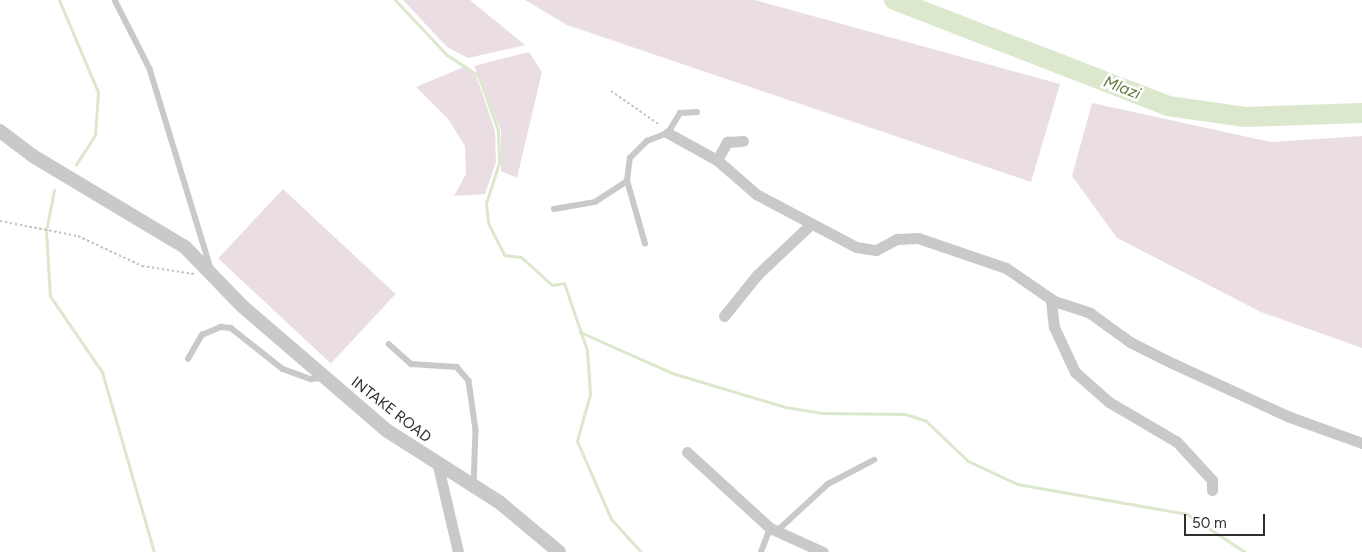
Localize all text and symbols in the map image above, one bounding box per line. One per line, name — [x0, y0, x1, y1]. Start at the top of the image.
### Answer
water label: Mlazi — [1101, 72, 1143, 104]
street label: INTAKE ROAD — [348, 373, 434, 447]
scale bar — [1187, 504, 1268, 536]
text: 50 m — [1192, 514, 1227, 532]

